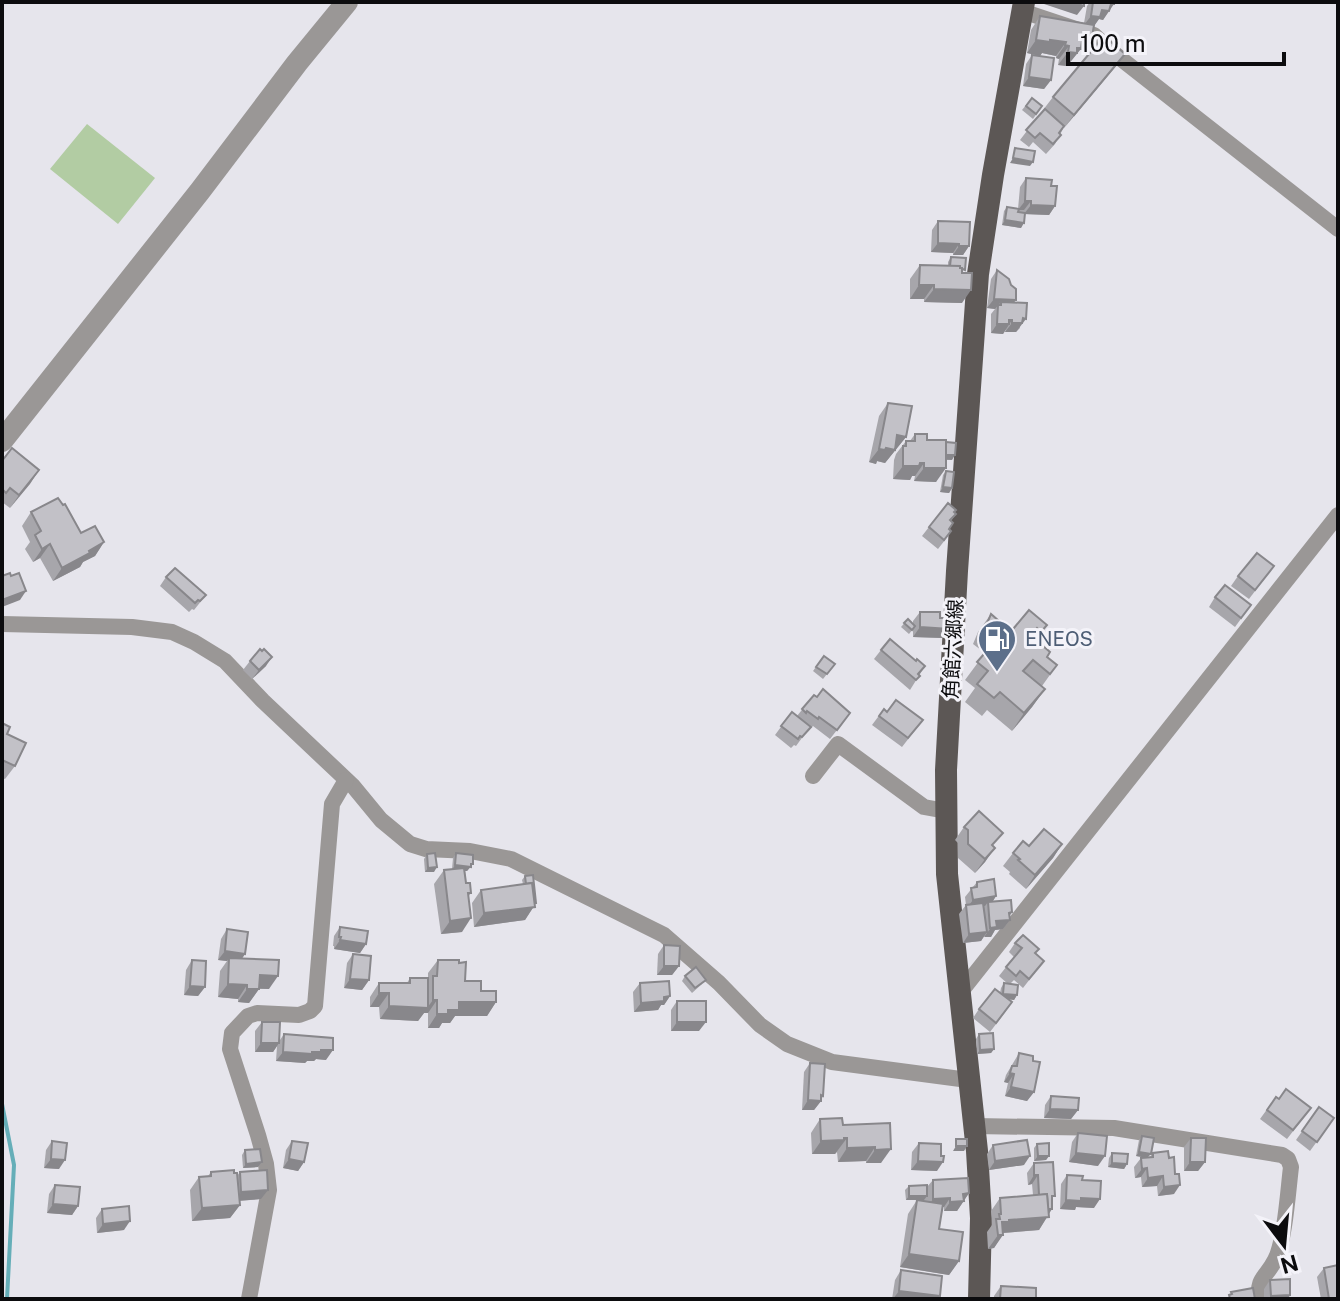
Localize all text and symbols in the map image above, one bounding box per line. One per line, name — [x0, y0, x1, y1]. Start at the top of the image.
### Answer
scale bar — [1068, 16, 1284, 66]
text: 100 m — [1080, 29, 1146, 57]
street label: 角館六郷線 — [938, 598, 968, 700]
fuel station icon: ENEOS — [976, 618, 1018, 673]
place label: ENEOS — [1025, 627, 1093, 651]
north arrow — [1244, 1205, 1324, 1285]
text: N — [1278, 1249, 1301, 1279]

